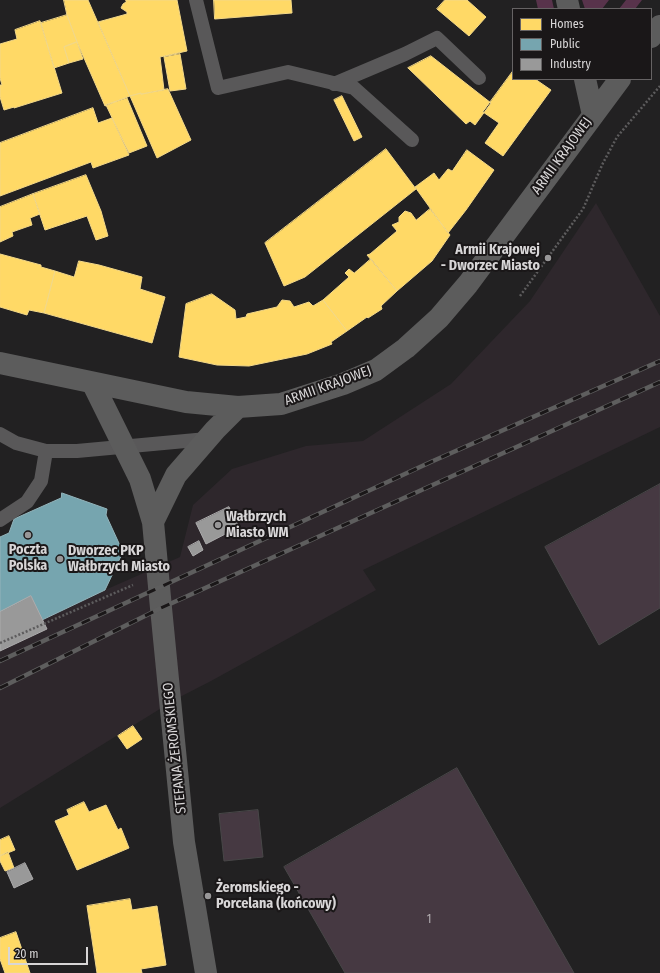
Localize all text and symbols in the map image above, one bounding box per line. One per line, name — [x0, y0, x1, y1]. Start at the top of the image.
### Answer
legend — [512, 8, 652, 80]
text: Homes — [550, 17, 584, 31]
text: Public — [550, 37, 580, 51]
text: Industry — [550, 57, 591, 71]
street label: ARMII KRAJOWEJ — [528, 114, 596, 198]
place label: Armii Krajowej - Dworzec Miasto — [441, 242, 540, 274]
marker: Armii Krajowej - Dworzec Miasto — [543, 253, 553, 263]
street label: ARMII KRAJOWEJ — [282, 362, 374, 410]
place label: Wałbrzych Miasto WM — [226, 509, 289, 542]
marker: Wałbrzych Miasto WM — [213, 520, 223, 530]
marker: Poczta Polska — [23, 530, 33, 540]
place label: Poczta Polska — [9, 542, 47, 574]
place label: Dworzec PKP Wałbrzych Miasto — [68, 543, 170, 576]
marker: Dworzec PKP Wałbrzych Miasto — [55, 554, 65, 564]
street label: STEFANA ŻEROMSKIEGO — [160, 681, 190, 815]
place label: Żeromskiego - Porcelana (końcowy) — [216, 880, 336, 912]
marker: Żeromskiego - Porcelana (końcowy) — [203, 891, 213, 901]
house number: 1 — [427, 913, 431, 927]
scale bar — [10, 939, 90, 965]
text: 20 m — [15, 947, 39, 961]

